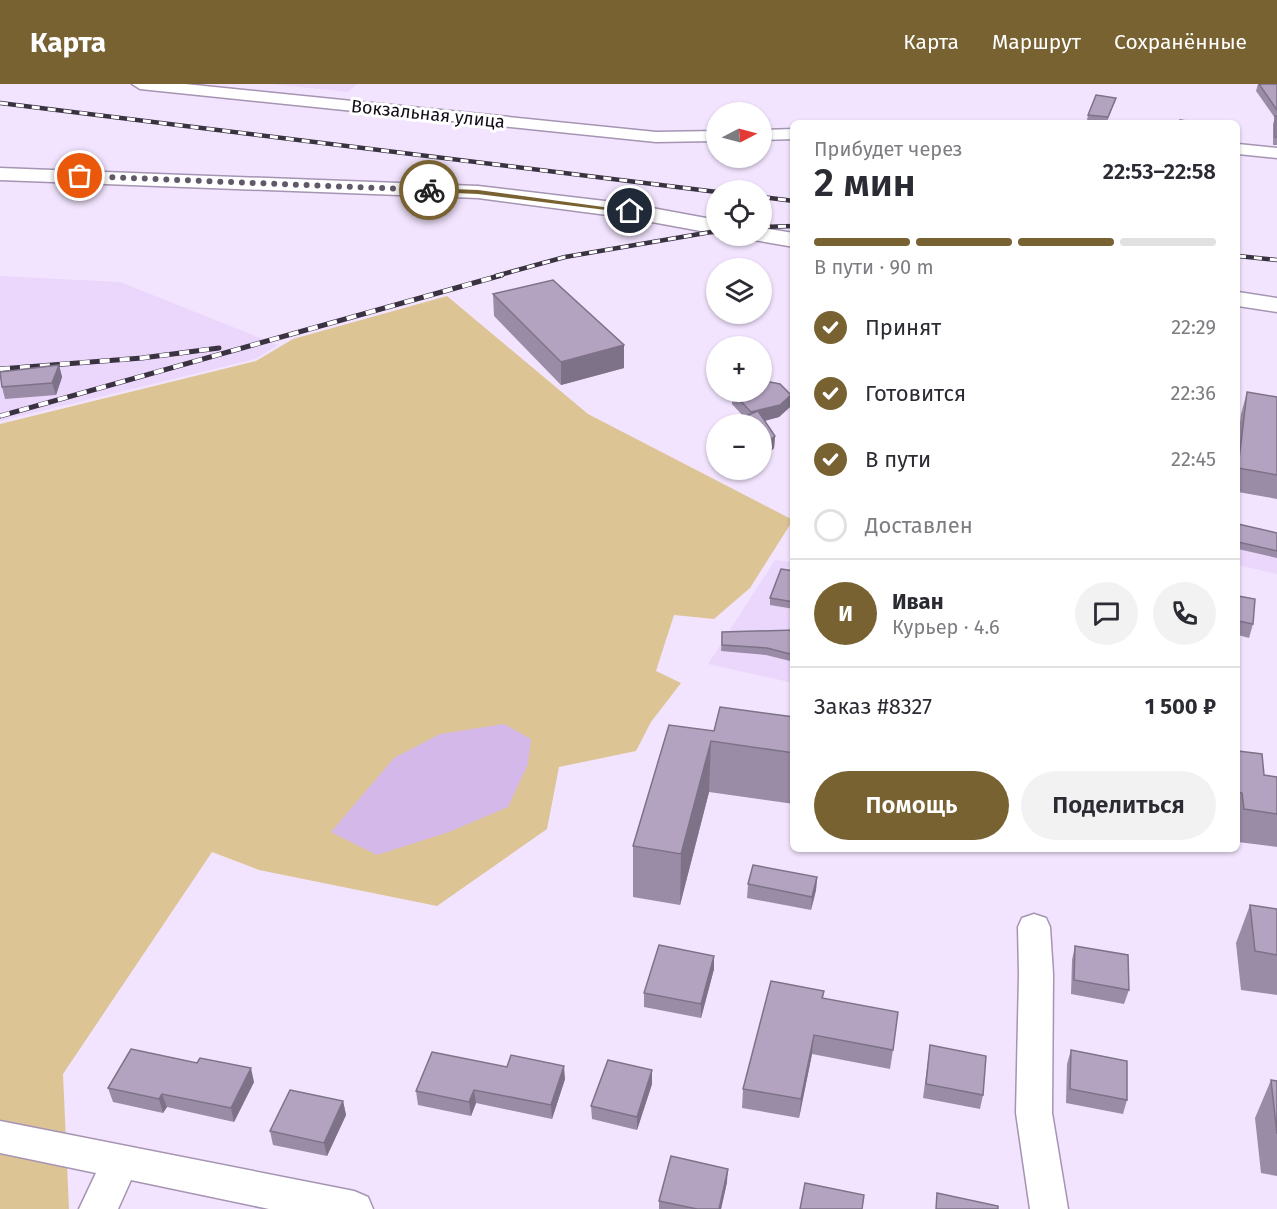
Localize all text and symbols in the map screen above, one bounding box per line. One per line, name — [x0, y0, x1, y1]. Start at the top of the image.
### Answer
text: Карта — [30, 26, 106, 59]
text: Карта — [903, 29, 959, 55]
text: Маршрут — [992, 29, 1081, 55]
text: Сохранённые — [1114, 29, 1247, 55]
street label: Вокзальная улица — [350, 95, 506, 133]
north arrow — [706, 102, 772, 168]
map controls — [706, 102, 772, 480]
text: Прибудет через — [814, 137, 963, 161]
pin — [54, 150, 105, 201]
text: 22:53–22:58 — [1103, 158, 1216, 185]
icon: bag — [63, 159, 96, 192]
courier — [399, 160, 459, 220]
text: 2 мин — [814, 160, 916, 206]
icon: bike — [413, 174, 446, 207]
button: locate — [706, 180, 772, 246]
pin — [604, 185, 655, 236]
icon: home — [613, 194, 646, 227]
text: В пути · 90 m — [814, 255, 934, 279]
button: layers — [706, 258, 772, 324]
icon: check — [814, 311, 847, 344]
text: Принят — [865, 314, 941, 341]
text: 22:29 — [1171, 315, 1216, 339]
button: + — [706, 336, 772, 402]
icon: check — [814, 377, 847, 410]
text: Готовится — [865, 380, 966, 407]
text: 22:36 — [1171, 381, 1216, 405]
button: − — [706, 414, 772, 480]
icon: check — [814, 443, 847, 476]
text: В пути — [865, 446, 931, 473]
text: 22:45 — [1171, 447, 1216, 471]
text: Доставлен — [865, 512, 973, 539]
button: chat — [1075, 582, 1138, 645]
button: phone — [1153, 582, 1216, 645]
text: Иван — [892, 588, 944, 615]
text: И — [838, 600, 853, 627]
text: Курьер · 4.6 — [892, 615, 1000, 639]
text: Заказ #8327 — [814, 693, 932, 720]
text: 1 500 ₽ — [1145, 693, 1216, 720]
button: Помощь — [814, 771, 1009, 840]
button: Поделиться — [1021, 771, 1216, 840]

